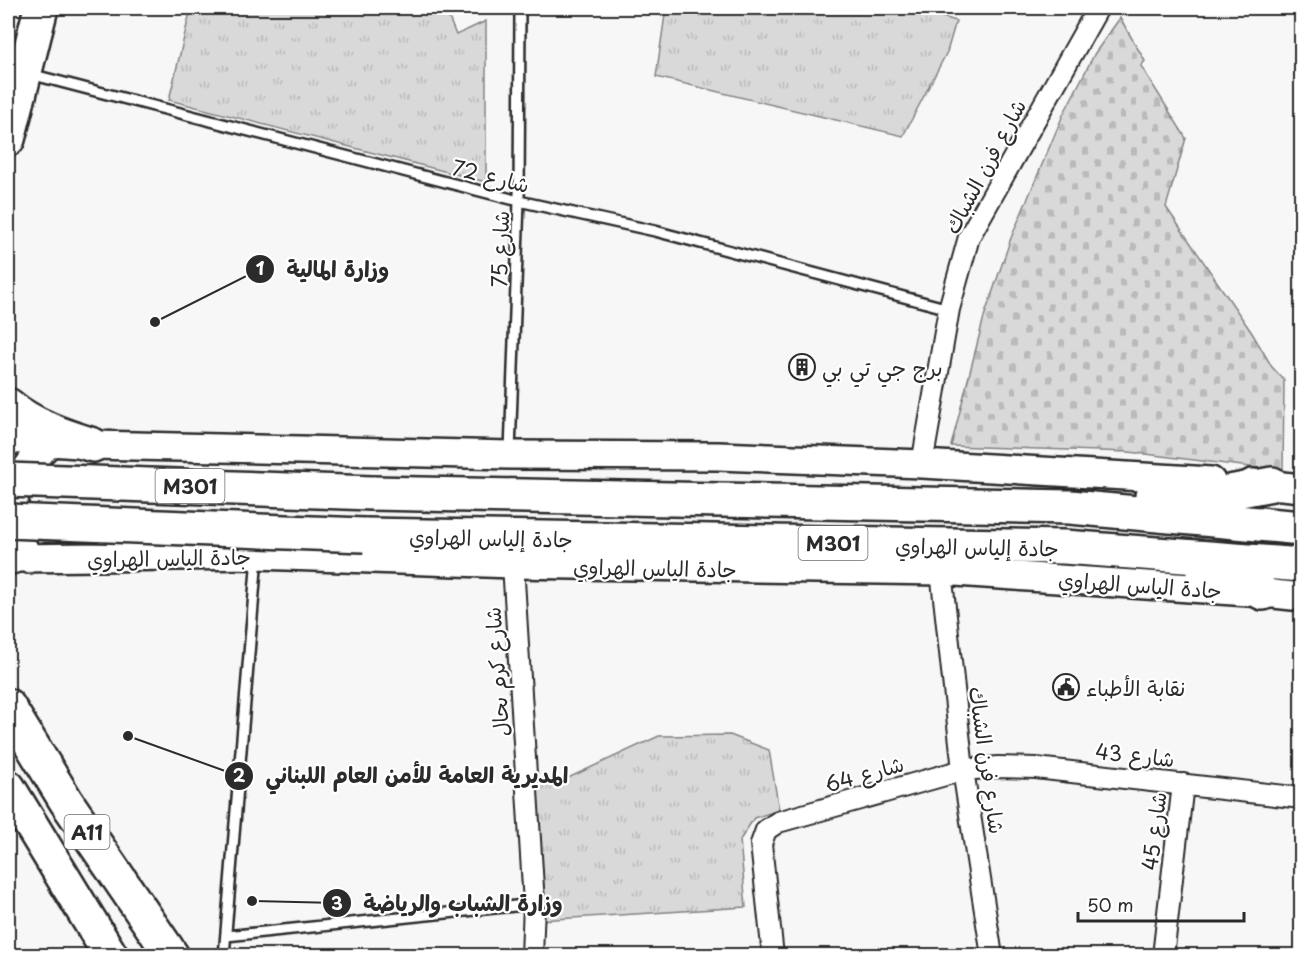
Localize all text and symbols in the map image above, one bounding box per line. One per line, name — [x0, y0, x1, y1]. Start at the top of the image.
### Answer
street label: شارع فرن الشباك — [935, 93, 1034, 240]
street label: شارع 72 — [449, 150, 533, 201]
street label: شارع 75 — [482, 210, 517, 288]
callout: وزارة المالية — [245, 249, 402, 289]
text: وزارة المالية — [287, 251, 389, 284]
text: 1 — [256, 254, 265, 281]
place label: برج جي تي بي — [822, 351, 943, 388]
building icon: برج جي تي بي — [787, 352, 817, 382]
road number: M301 — [156, 469, 225, 503]
street label: جادة إلياس الهراوي — [409, 520, 573, 555]
road number: M301 — [798, 526, 868, 560]
street label: جادة إلياس الهراوي — [895, 529, 1059, 564]
street label: جادة الياس الهراوي — [87, 540, 251, 575]
street label: جادة الياس الهراوي — [573, 550, 737, 585]
street label: جادة الياس الهراوي — [1057, 562, 1223, 607]
street label: شارع كرم ىحال — [476, 606, 518, 738]
place label: نقابة الأطباء — [1086, 671, 1185, 703]
public building icon: نقابة الأطباء — [1051, 672, 1081, 702]
street label: شارع فرن الشباك — [961, 684, 1014, 836]
street label: شارع 43 — [1094, 734, 1176, 775]
street label: شارع 64 — [821, 746, 908, 800]
callout: المديرية العامة للأمن العام اللبناني — [224, 756, 581, 796]
text: المديرية العامة للأمن العام اللبناني — [266, 757, 568, 795]
text: 2 — [233, 761, 246, 788]
street label: شارع 45 — [1132, 790, 1175, 872]
road number: A11 — [64, 815, 110, 849]
callout: وزارة الشباب والرياضة — [322, 883, 575, 923]
text: وزارة الشباب والرياضة — [363, 885, 563, 918]
scale bar — [1078, 885, 1244, 923]
text: 3 — [331, 889, 343, 916]
text: 50 m — [1087, 891, 1134, 918]

